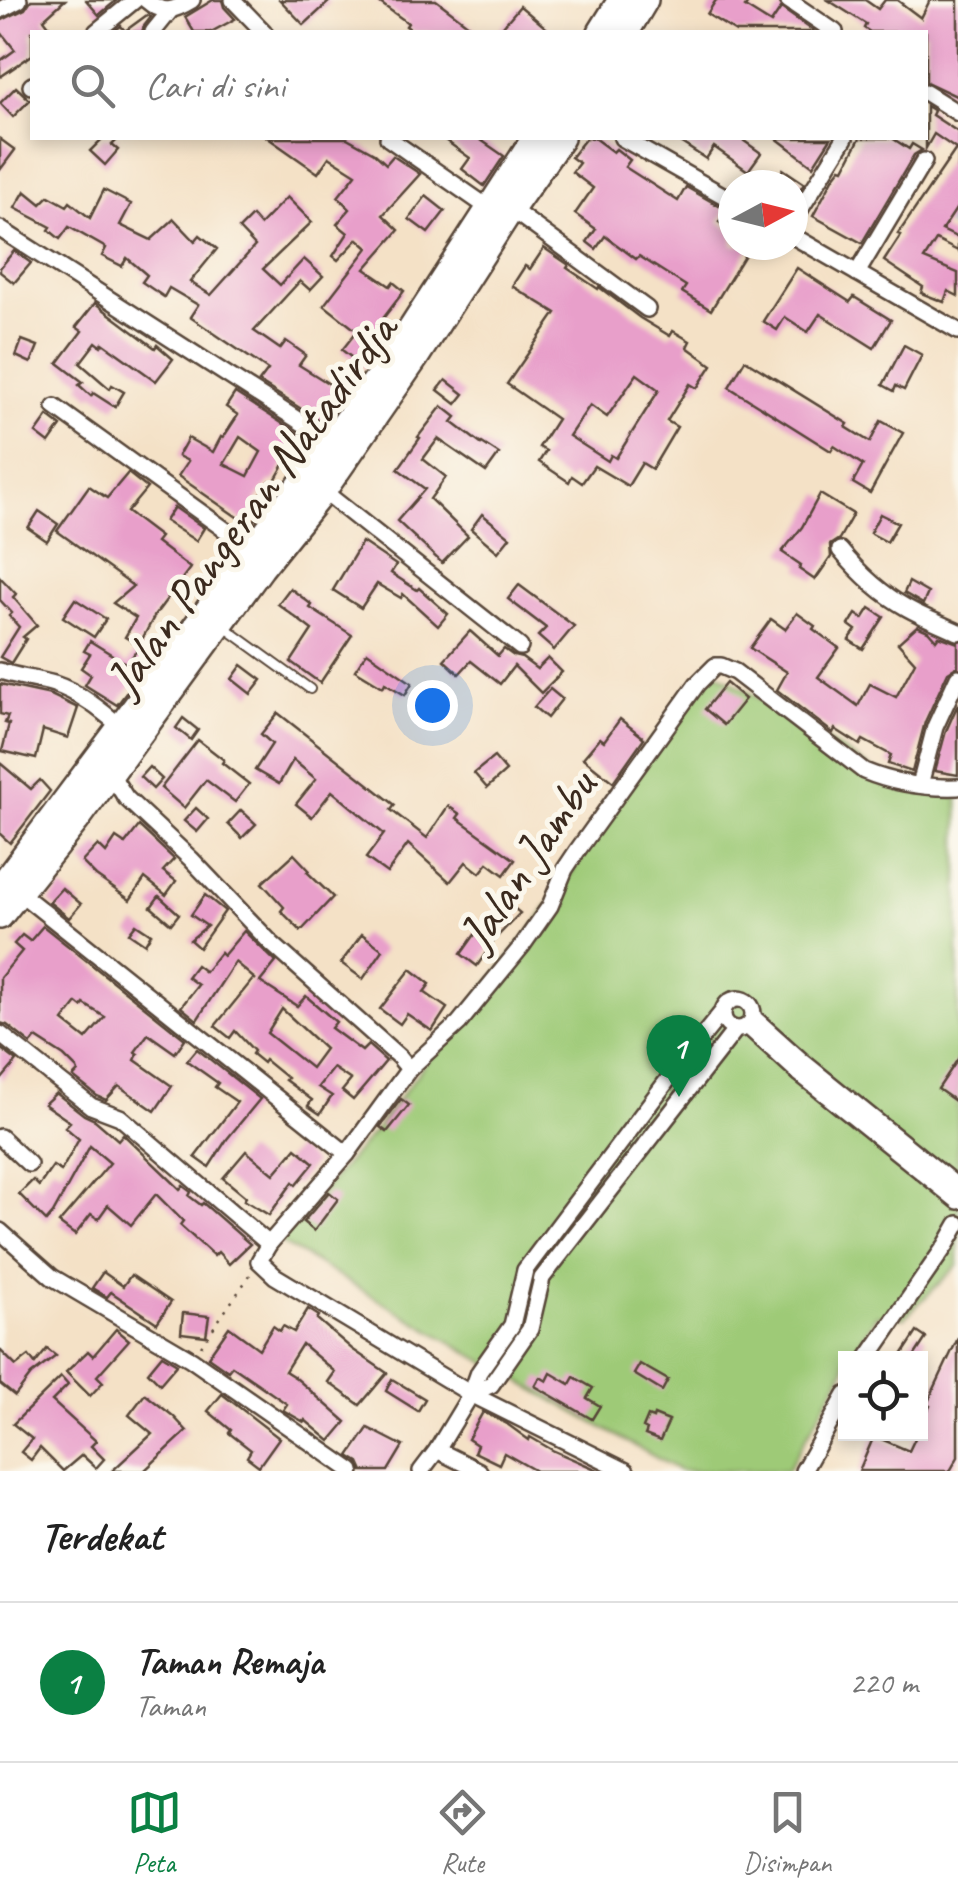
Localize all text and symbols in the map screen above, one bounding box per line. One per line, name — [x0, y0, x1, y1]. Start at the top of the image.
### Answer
search box — [30, 30, 928, 140]
icon: search — [65, 58, 120, 113]
text: Cari di sini — [145, 62, 285, 109]
north arrow — [718, 170, 808, 260]
street label: Jalan Pangeran Natadirdja — [90, 298, 413, 710]
your location — [407, 680, 458, 731]
street label: Jalan Jambu — [443, 756, 611, 964]
pin: 1 — [646, 1014, 712, 1097]
map controls — [838, 1351, 928, 1441]
button: locate — [838, 1351, 928, 1441]
text: Terdekat — [40, 1510, 163, 1563]
text: Taman Remaja — [135, 1638, 324, 1685]
text: 1 — [65, 1662, 80, 1703]
text: 220 m — [849, 1662, 918, 1703]
text: Taman — [135, 1685, 206, 1726]
tab: Peta — [127, 1785, 182, 1880]
tab: Rute — [435, 1785, 490, 1880]
tab: Disimpan — [743, 1785, 831, 1880]

